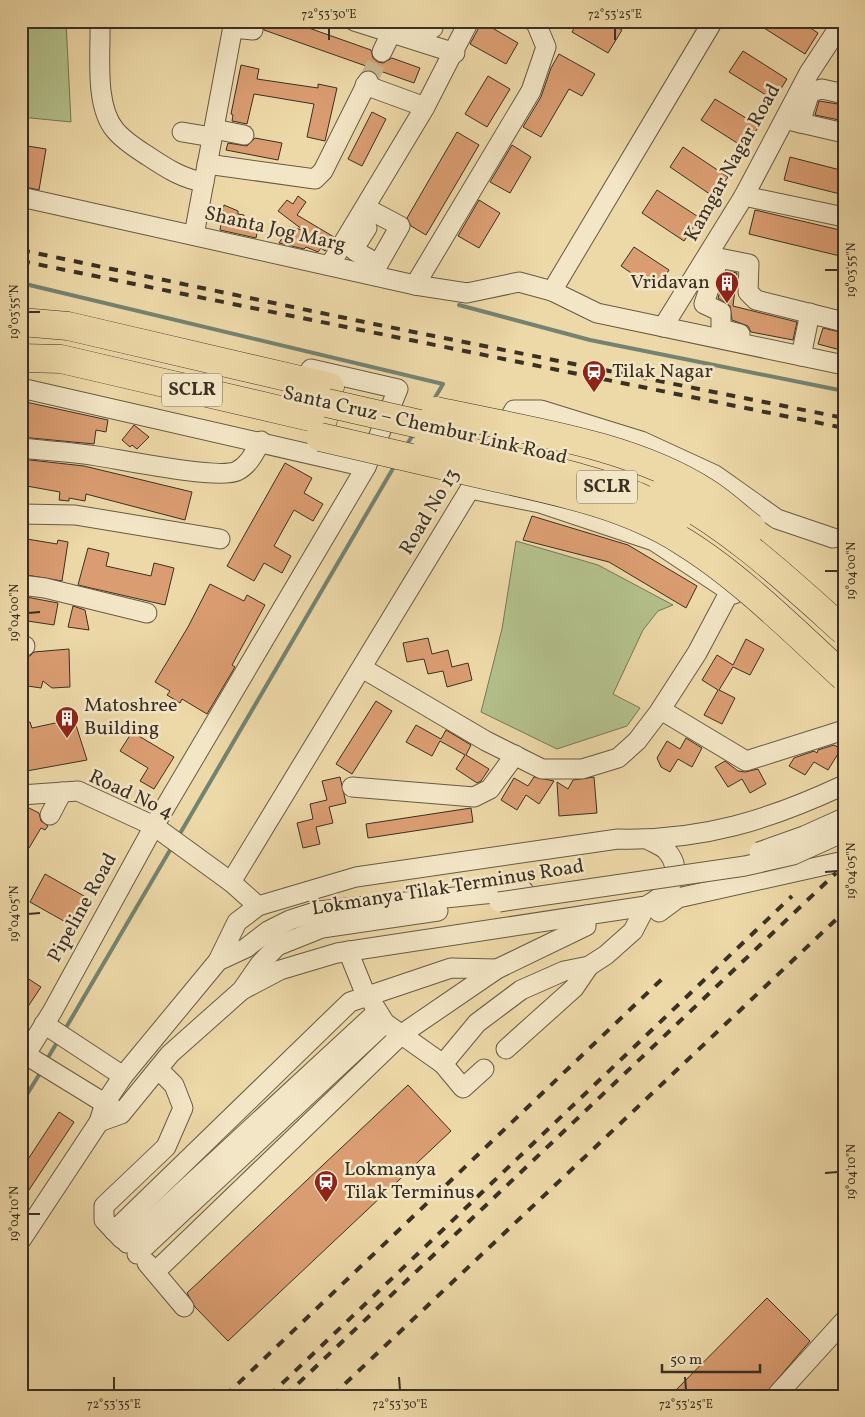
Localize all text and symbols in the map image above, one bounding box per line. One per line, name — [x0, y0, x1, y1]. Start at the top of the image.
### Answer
text: 72°53'30"E — [302, 7, 356, 23]
text: 72°53'25"E — [588, 7, 642, 23]
street label: Kamgar Nagar Road — [678, 79, 788, 247]
street label: Shanta Jog Marg — [201, 200, 349, 260]
text: 19°03'55"N — [844, 242, 860, 297]
place label: Vridavan — [630, 269, 710, 297]
building icon: Vridavan — [714, 270, 740, 304]
text: 19°03'55"N — [7, 284, 23, 339]
place label: Tilak Nagar — [612, 358, 713, 386]
station icon: Tilak Nagar — [581, 359, 607, 393]
road number: SCLR — [162, 374, 222, 406]
street label: Santa Cruz – Chembur Link Road — [280, 380, 570, 472]
street label: Road No 13 — [393, 463, 467, 561]
road number: SCLR — [577, 471, 637, 504]
text: 19°04'00"N — [844, 542, 860, 600]
text: 19°04'00"N — [7, 584, 23, 642]
place label: Matoshree Building — [84, 692, 178, 743]
building icon: Matoshree Building — [54, 705, 80, 739]
street label: Road No 4 — [84, 763, 178, 827]
text: 19°04'05"N — [844, 843, 860, 899]
street label: Pipeline Road — [41, 848, 125, 968]
street label: Lokmanya Tilak Terminus Road — [310, 853, 586, 923]
text: 19°04'05"N — [7, 886, 23, 942]
text: 19°04'10"N — [844, 1144, 860, 1200]
place label: Lokmanya Tilak Terminus — [344, 1156, 475, 1207]
station icon: Lokmanya Tilak Terminus — [313, 1169, 339, 1203]
text: 19°04'10"N — [7, 1186, 23, 1242]
scale bar — [662, 1342, 760, 1374]
text: 50 m — [670, 1350, 702, 1371]
text: 72°53'35"E — [87, 1397, 141, 1413]
text: 72°53'30"E — [373, 1397, 427, 1413]
text: 72°53'25"E — [659, 1397, 713, 1413]

